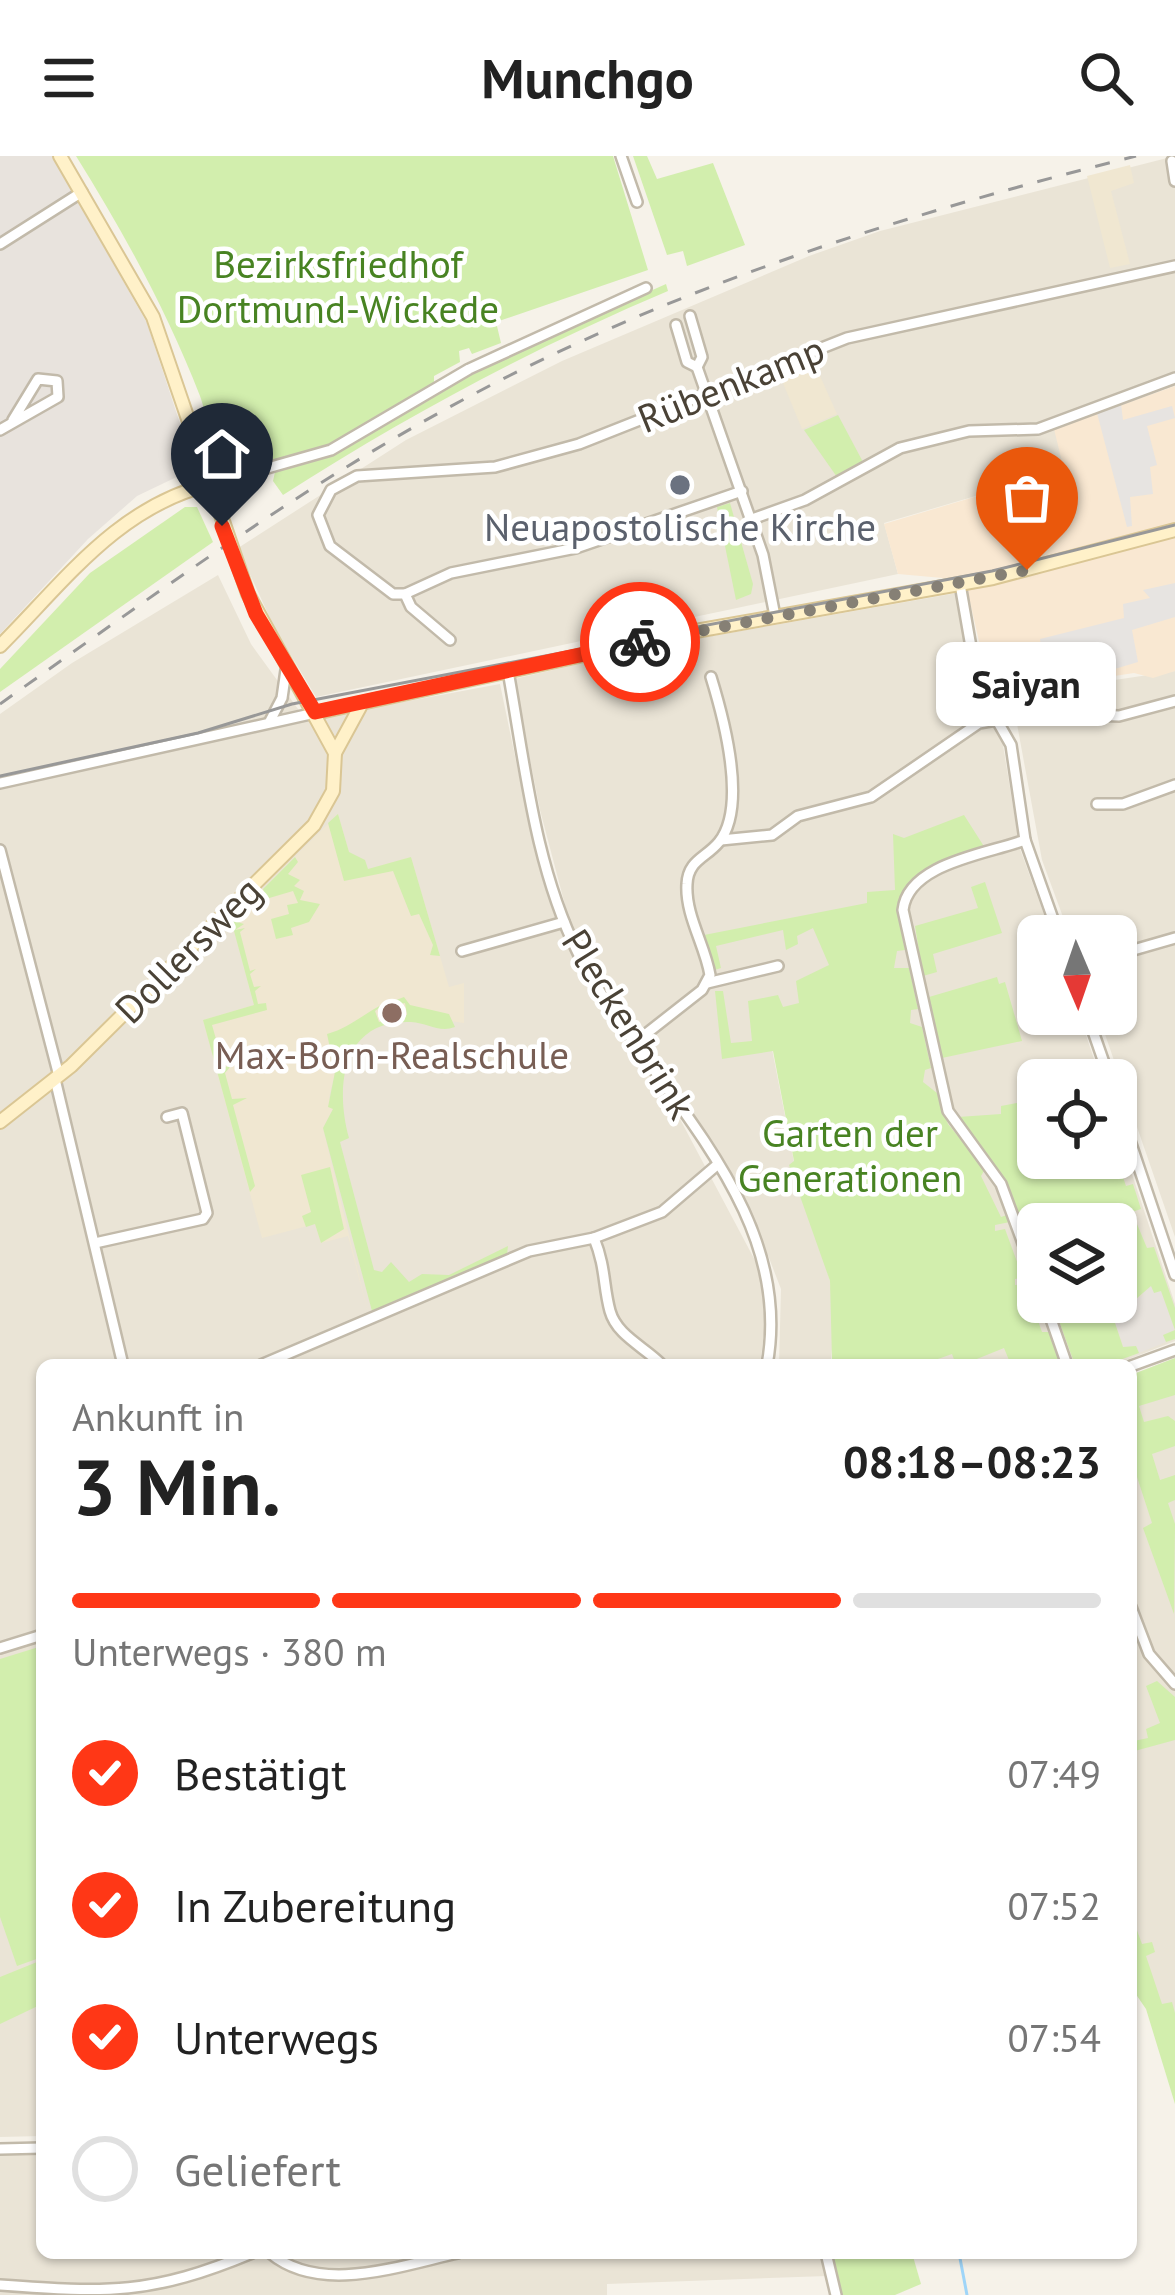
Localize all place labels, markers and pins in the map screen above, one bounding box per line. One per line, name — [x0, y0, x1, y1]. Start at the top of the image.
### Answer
pin — [171, 403, 273, 526]
pin — [976, 447, 1078, 570]
marker: Neuapostolische Kirche — [667, 472, 693, 498]
place label: Neuapostolische Kirche — [484, 501, 876, 552]
callout: Saiyan — [937, 642, 1117, 726]
marker: Max-Born-Realschule — [379, 1000, 405, 1026]
place label: Max-Born-Realschule — [215, 1029, 569, 1080]

